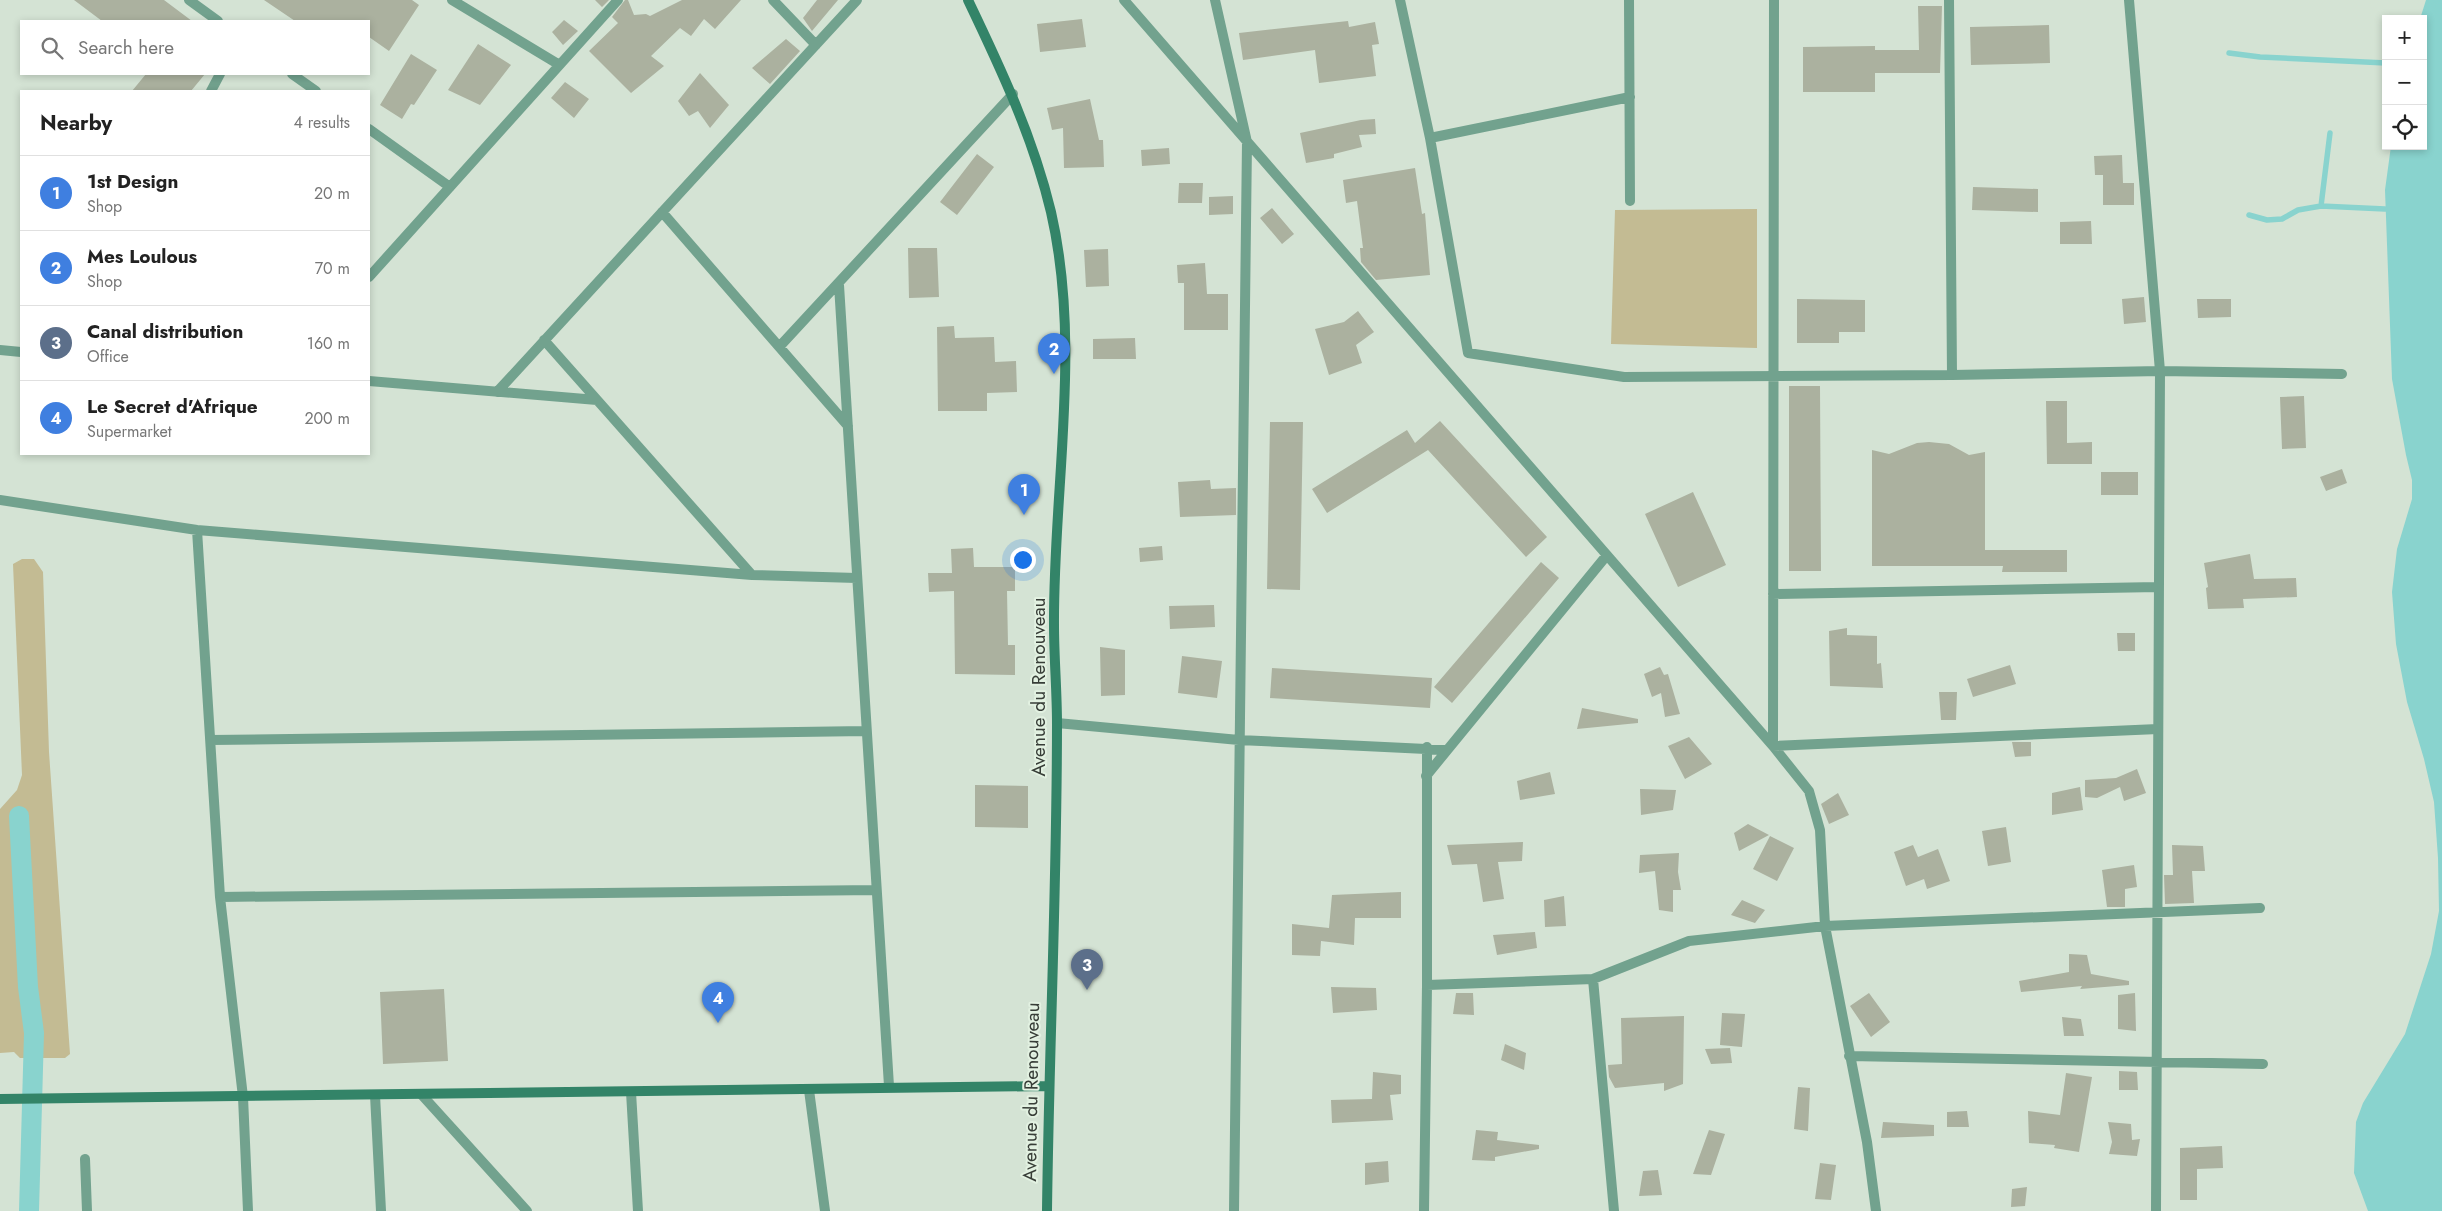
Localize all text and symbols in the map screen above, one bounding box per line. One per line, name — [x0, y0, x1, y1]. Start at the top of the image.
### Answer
map controls — [2382, 15, 2427, 150]
button: + — [2382, 15, 2427, 60]
search box — [20, 20, 370, 75]
icon: search — [38, 34, 66, 62]
text: Search here — [78, 34, 174, 61]
button: − — [2382, 60, 2427, 105]
button: locate — [2382, 105, 2427, 150]
text: Nearby — [40, 108, 112, 138]
text: 4 results — [294, 111, 350, 134]
text: 1st Design — [87, 168, 178, 195]
text: 1 — [52, 182, 60, 205]
text: 20 m — [314, 182, 350, 205]
text: Shop — [87, 195, 122, 218]
text: Mes Loulous — [87, 243, 197, 270]
text: 2 — [51, 257, 61, 280]
text: 70 m — [315, 257, 350, 280]
text: Shop — [87, 270, 122, 293]
text: Canal distribution — [87, 318, 243, 345]
text: 3 — [51, 332, 61, 355]
text: 160 m — [307, 332, 350, 355]
pin: 2 — [1038, 333, 1070, 374]
text: Office — [87, 345, 129, 368]
text: Le Secret d'Afrique — [87, 393, 258, 420]
text: 4 — [50, 407, 62, 430]
text: 200 m — [304, 407, 350, 430]
text: Supermarket — [87, 420, 172, 443]
pin: 1 — [1008, 474, 1040, 515]
your location — [1010, 547, 1036, 573]
street label: Avenue du Renouveau — [1025, 597, 1052, 777]
pin: 3 — [1071, 949, 1103, 990]
pin: 4 — [702, 982, 734, 1023]
street label: Avenue du Renouveau — [1016, 1002, 1046, 1182]

